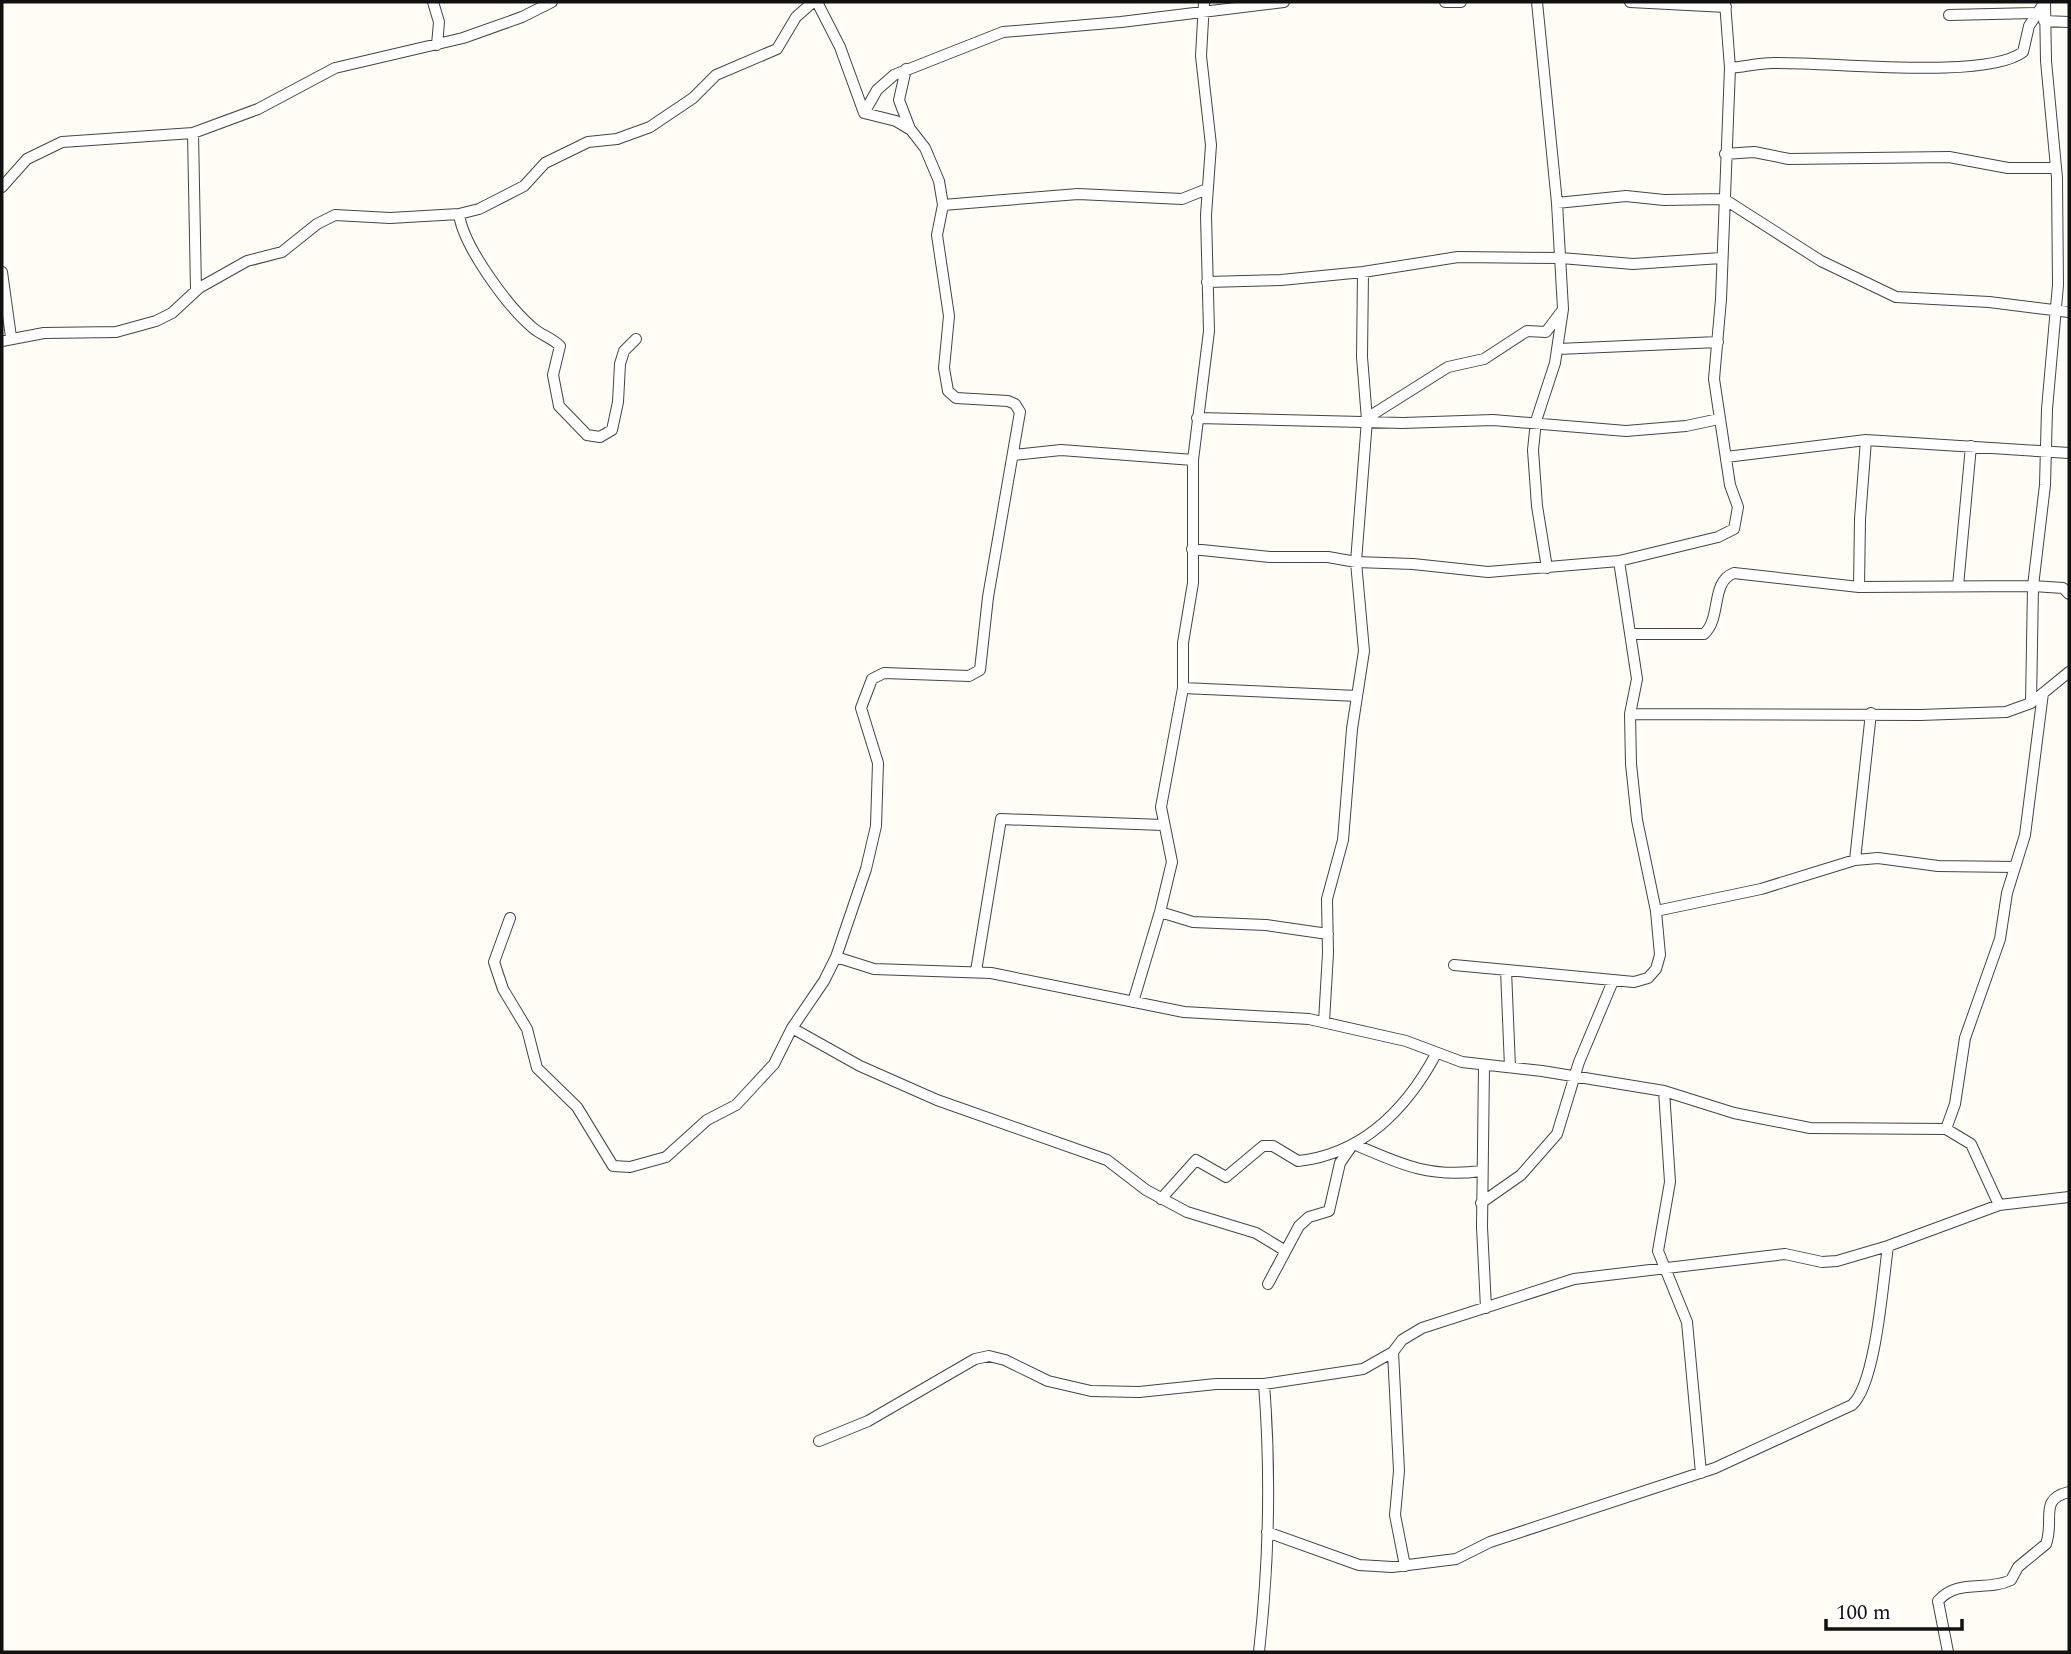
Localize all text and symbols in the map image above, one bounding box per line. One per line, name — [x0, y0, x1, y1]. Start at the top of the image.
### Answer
scale bar — [1826, 1588, 1962, 1632]
text: 100 m — [1836, 1597, 1891, 1629]

